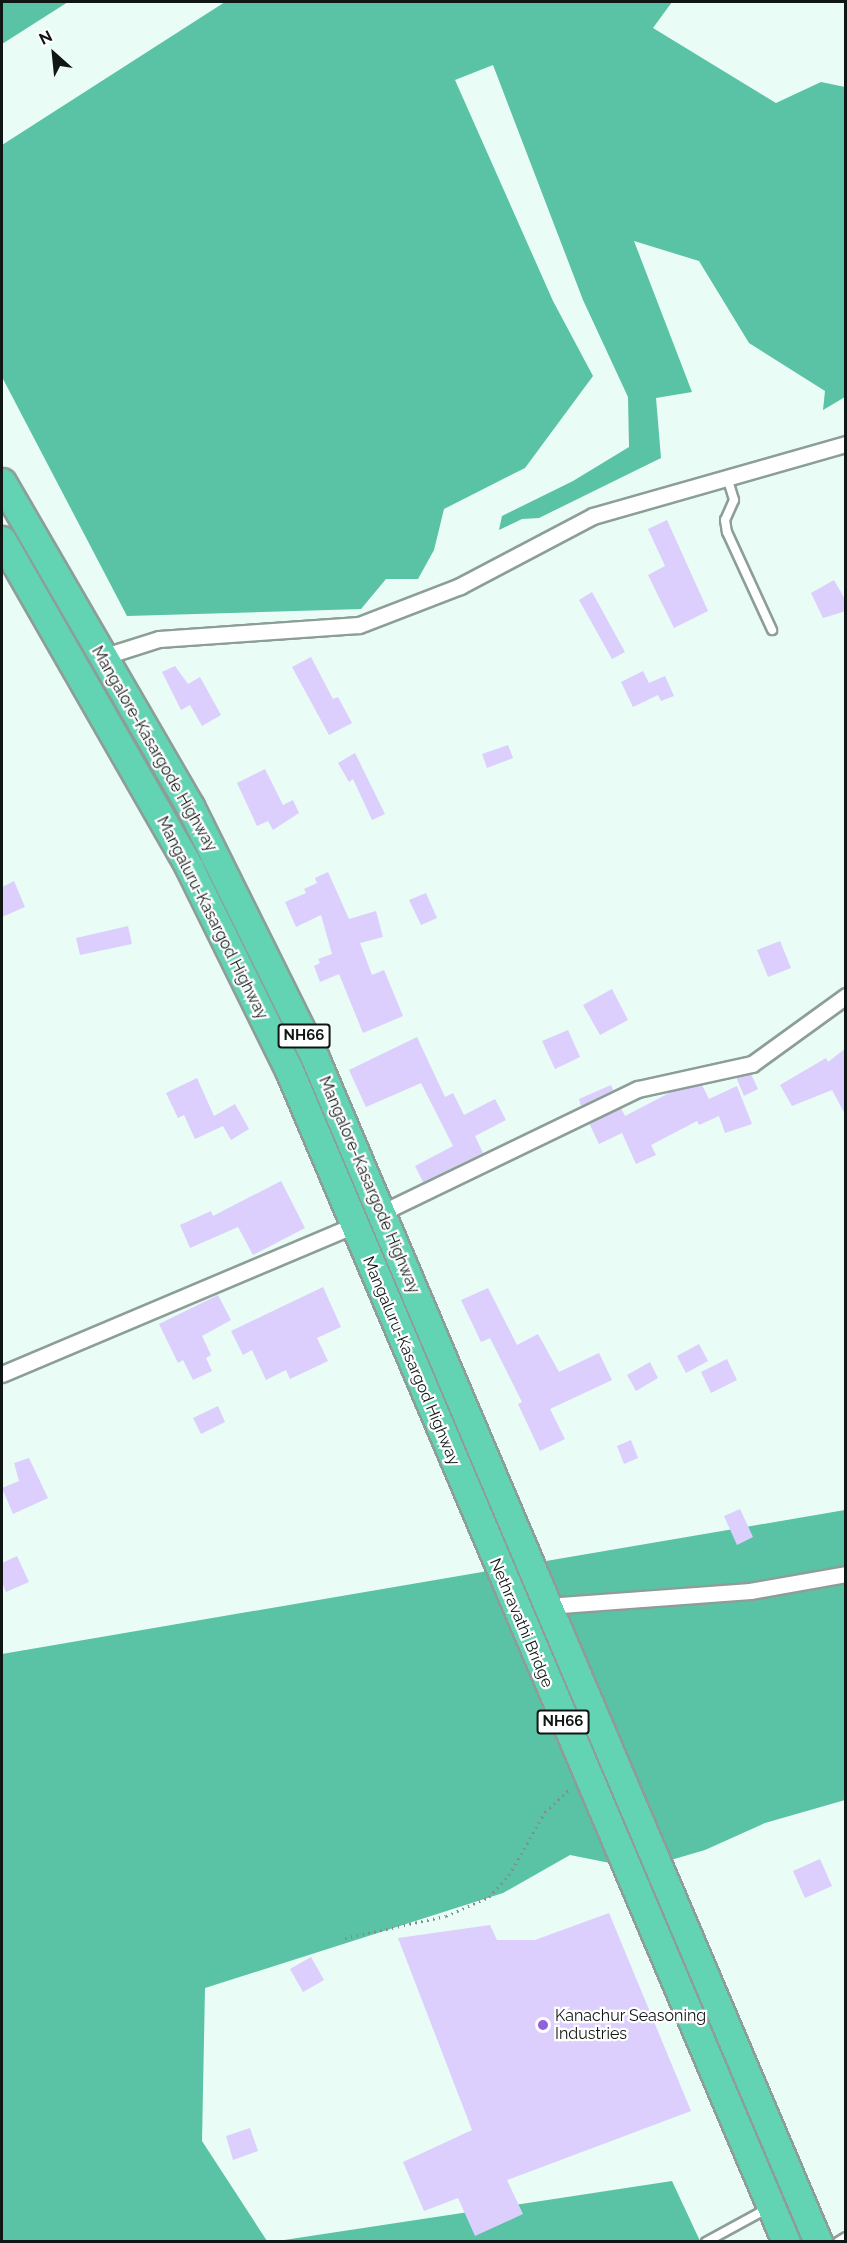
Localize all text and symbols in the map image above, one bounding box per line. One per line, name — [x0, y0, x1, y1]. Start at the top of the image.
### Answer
north arrow — [24, 24, 84, 84]
text: N — [36, 26, 55, 49]
street label: Mangalore-Kasargode Highway — [87, 643, 221, 855]
street label: Mangaluru-Kasargod Highway — [152, 813, 272, 1023]
road number: NH66 — [277, 1024, 331, 1048]
street label: Mangalore-Kasargode Highway — [314, 1074, 424, 1296]
street label: Mangaluru-Kasargod Highway — [358, 1254, 464, 1468]
street label: Nethravathi Bridge — [485, 1556, 557, 1690]
road number: NH66 — [536, 1710, 590, 1734]
place label: Kanachur Seasoning Industries — [555, 2006, 706, 2044]
marker: Kanachur Seasoning Industries — [536, 2018, 550, 2032]

